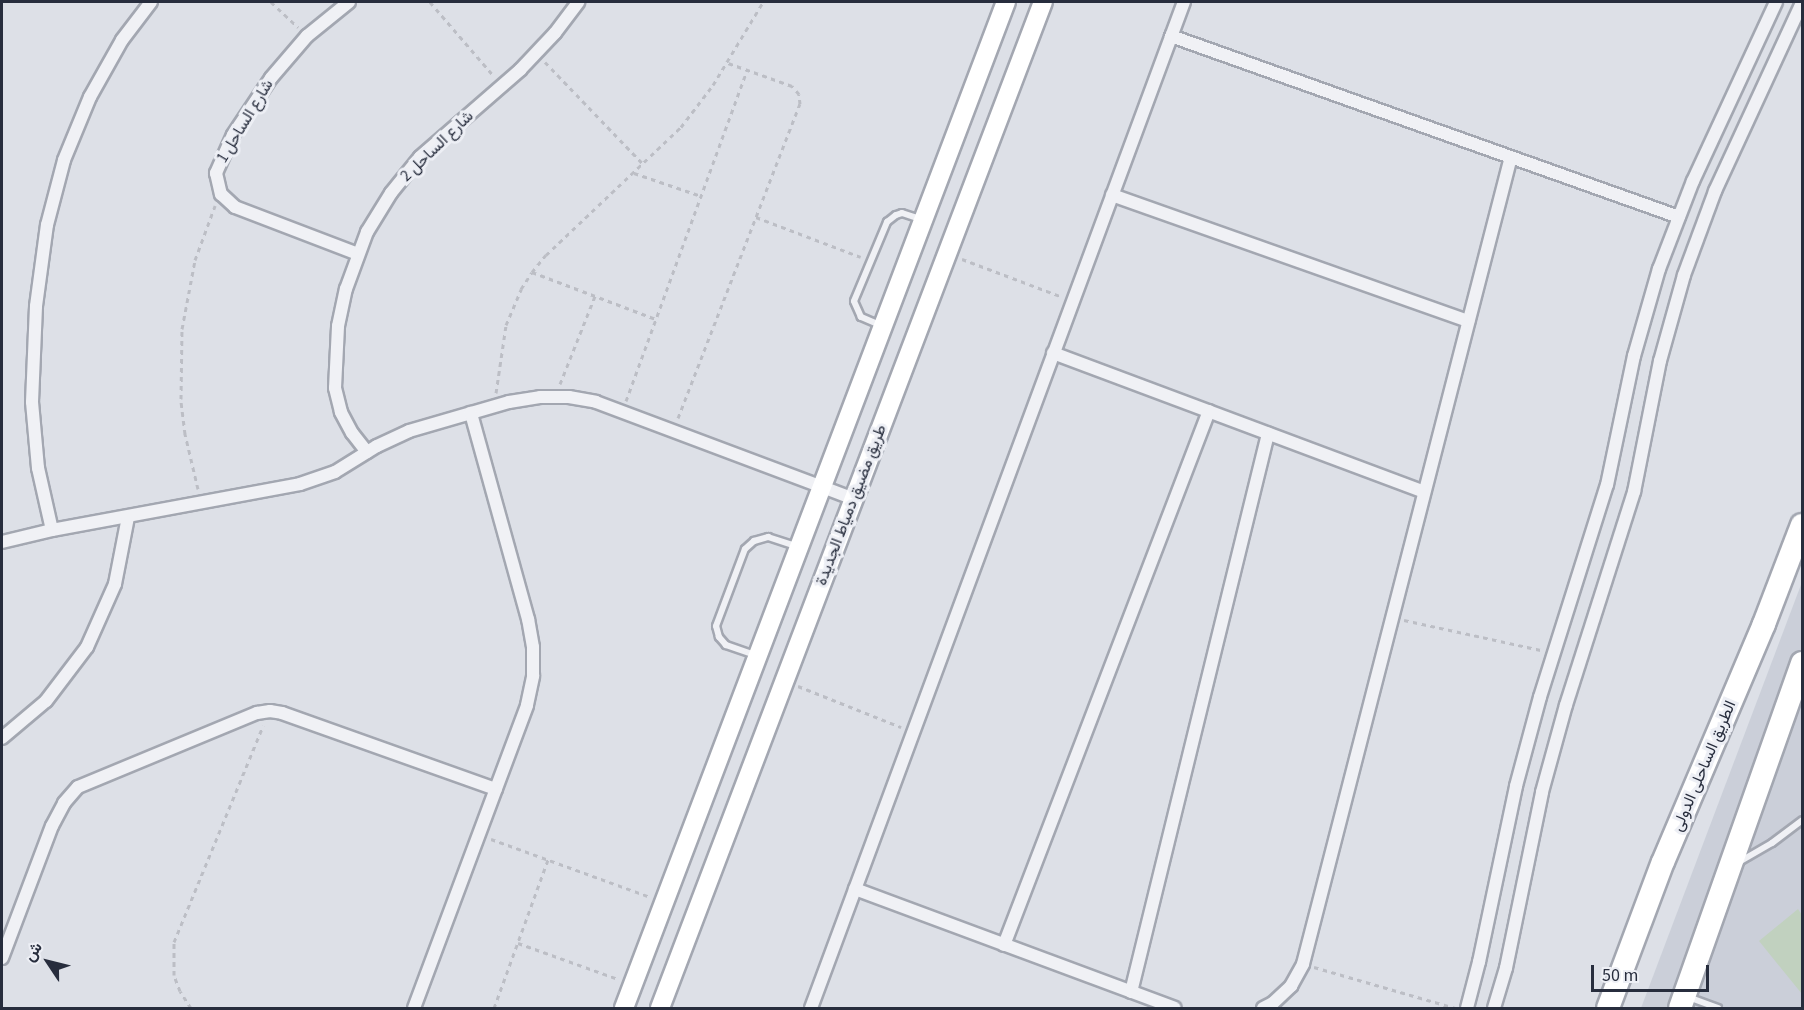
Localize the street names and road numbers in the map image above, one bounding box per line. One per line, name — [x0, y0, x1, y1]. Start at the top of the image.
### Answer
street label: شارع الساحل 1 — [213, 76, 277, 166]
street label: شارع الساحل 2 — [397, 106, 477, 186]
street label: طريق مضيق دمياط الجديدة — [811, 422, 891, 588]
street label: الطريق الساحلى الدولى — [1668, 698, 1740, 834]

